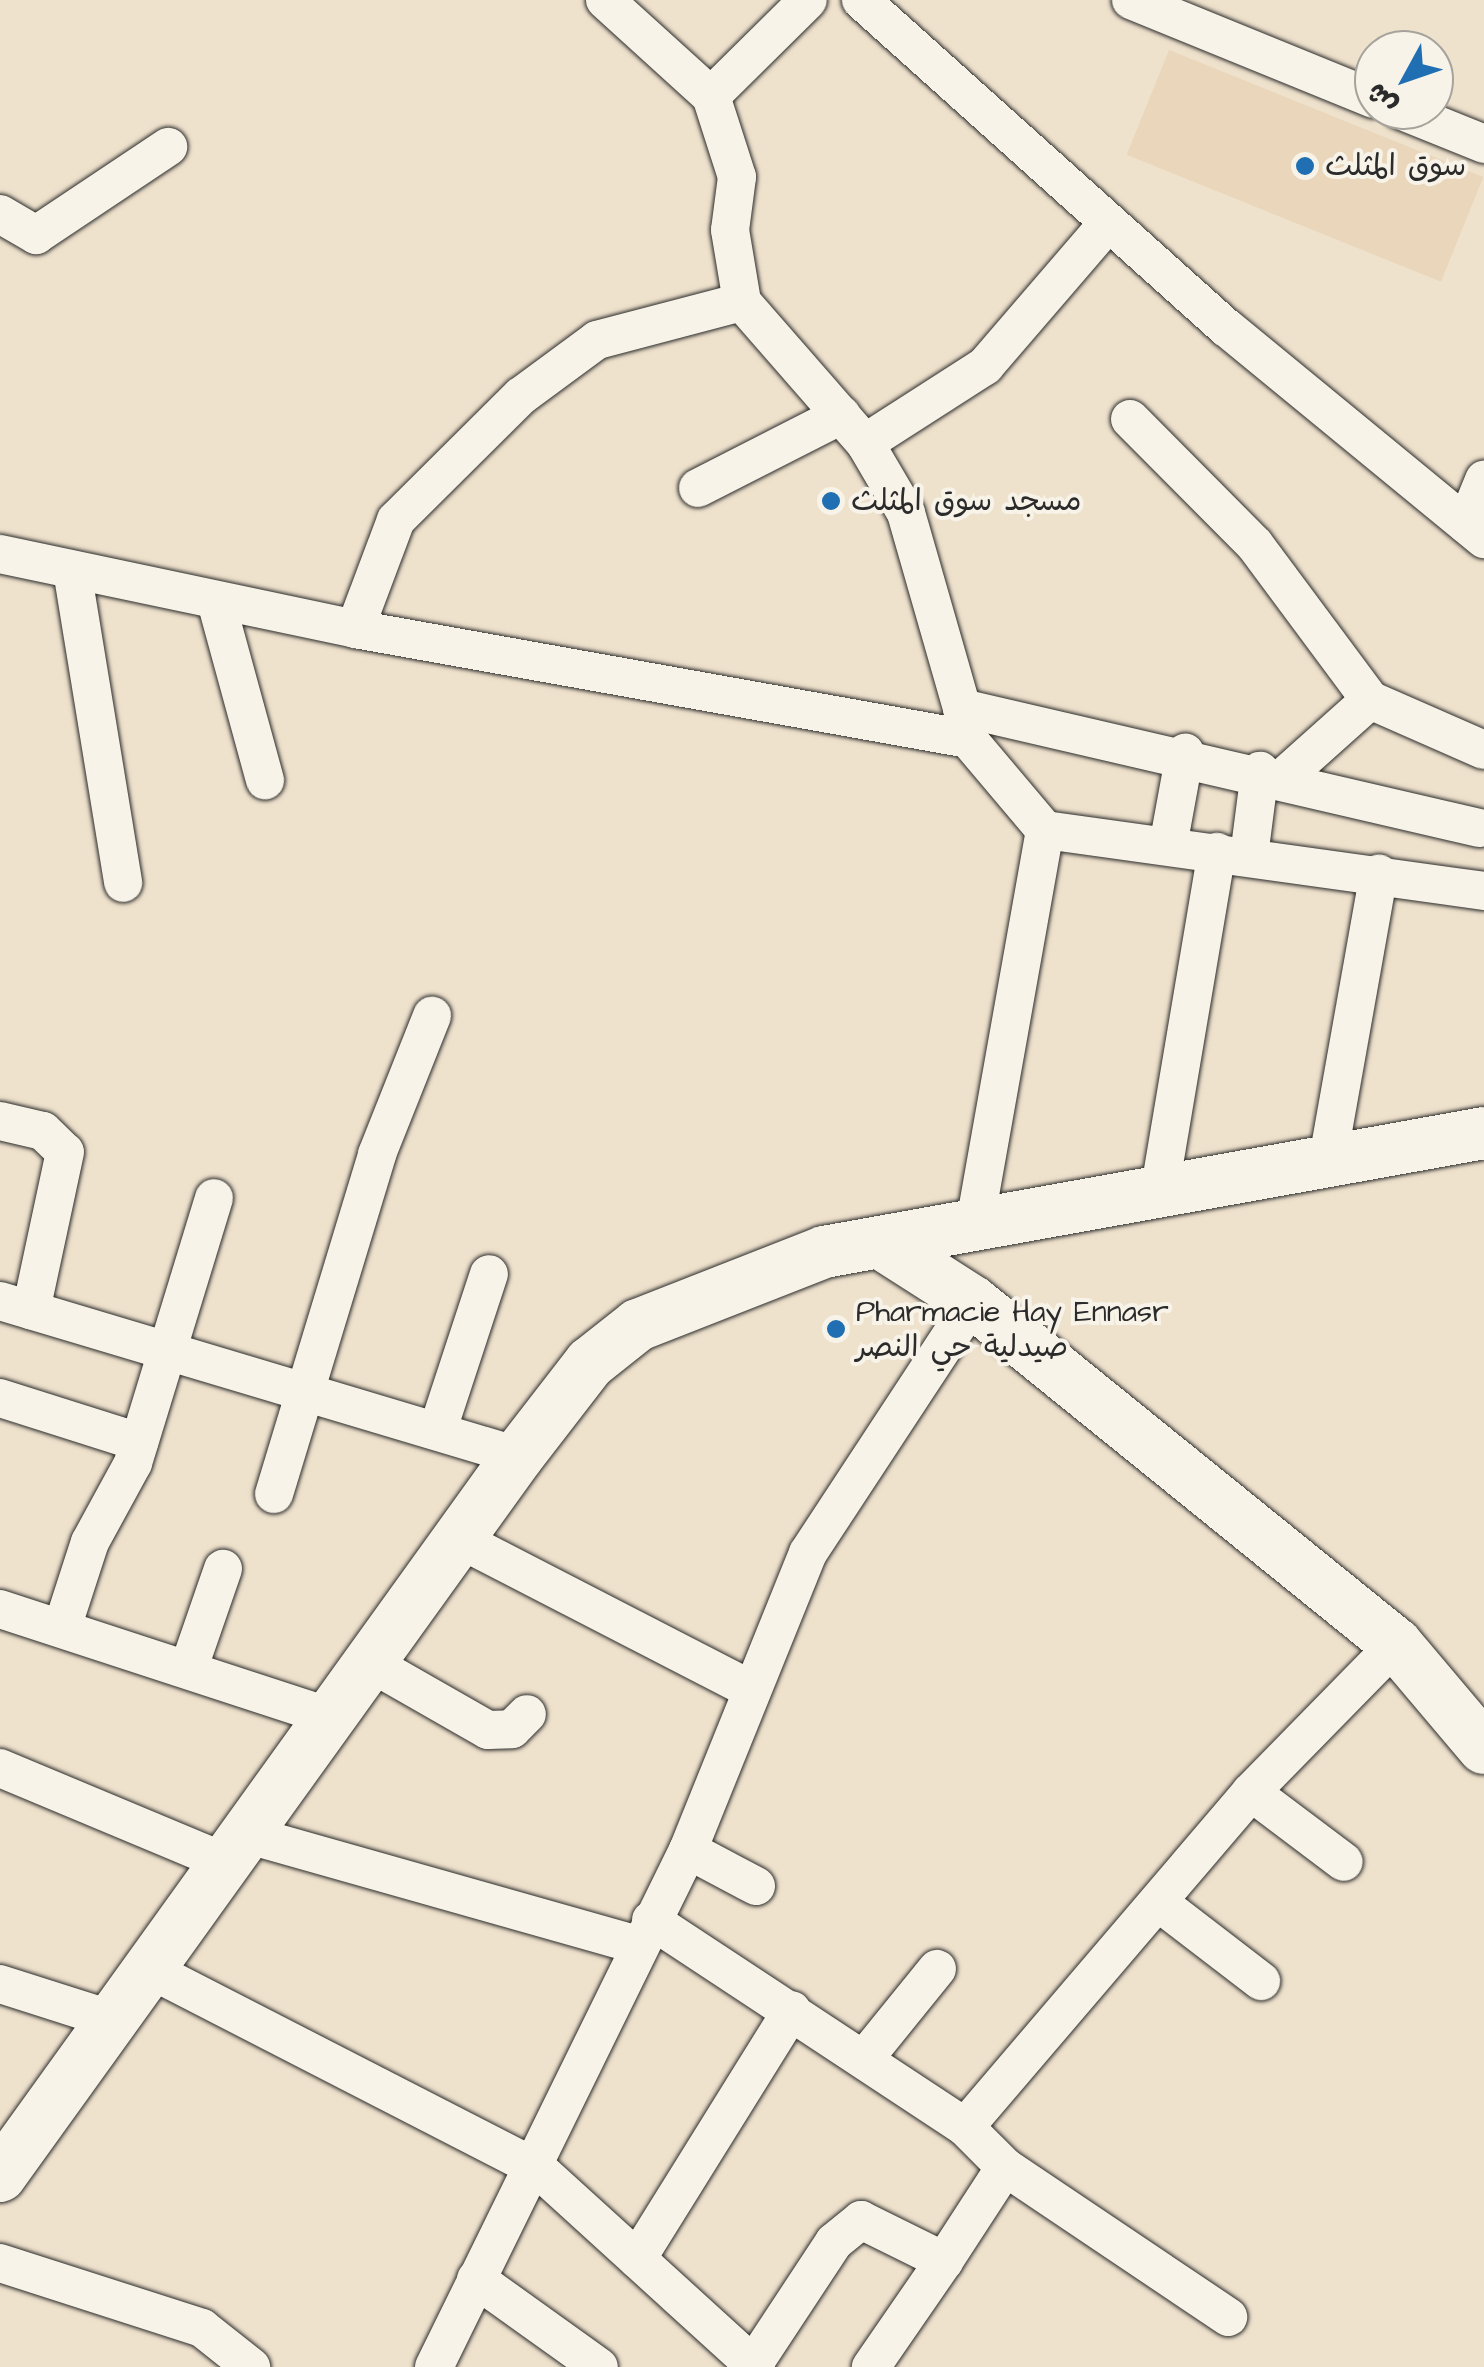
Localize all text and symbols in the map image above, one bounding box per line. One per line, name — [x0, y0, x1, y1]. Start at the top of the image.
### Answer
north arrow — [1354, 30, 1454, 130]
text: ش — [1357, 74, 1407, 123]
place label: سوق المثلث — [1325, 148, 1466, 184]
marker: سوق المثلث — [1294, 155, 1316, 177]
place label: مسجد سوق المثلث — [851, 483, 1081, 519]
marker: مسجد سوق المثلث — [820, 490, 842, 512]
place label: Pharmacie Hay Ennasr صيدلية حي النصر — [856, 1294, 1169, 1364]
marker: Pharmacie Hay Ennasr صيدلية حي النصر — [825, 1318, 847, 1340]

